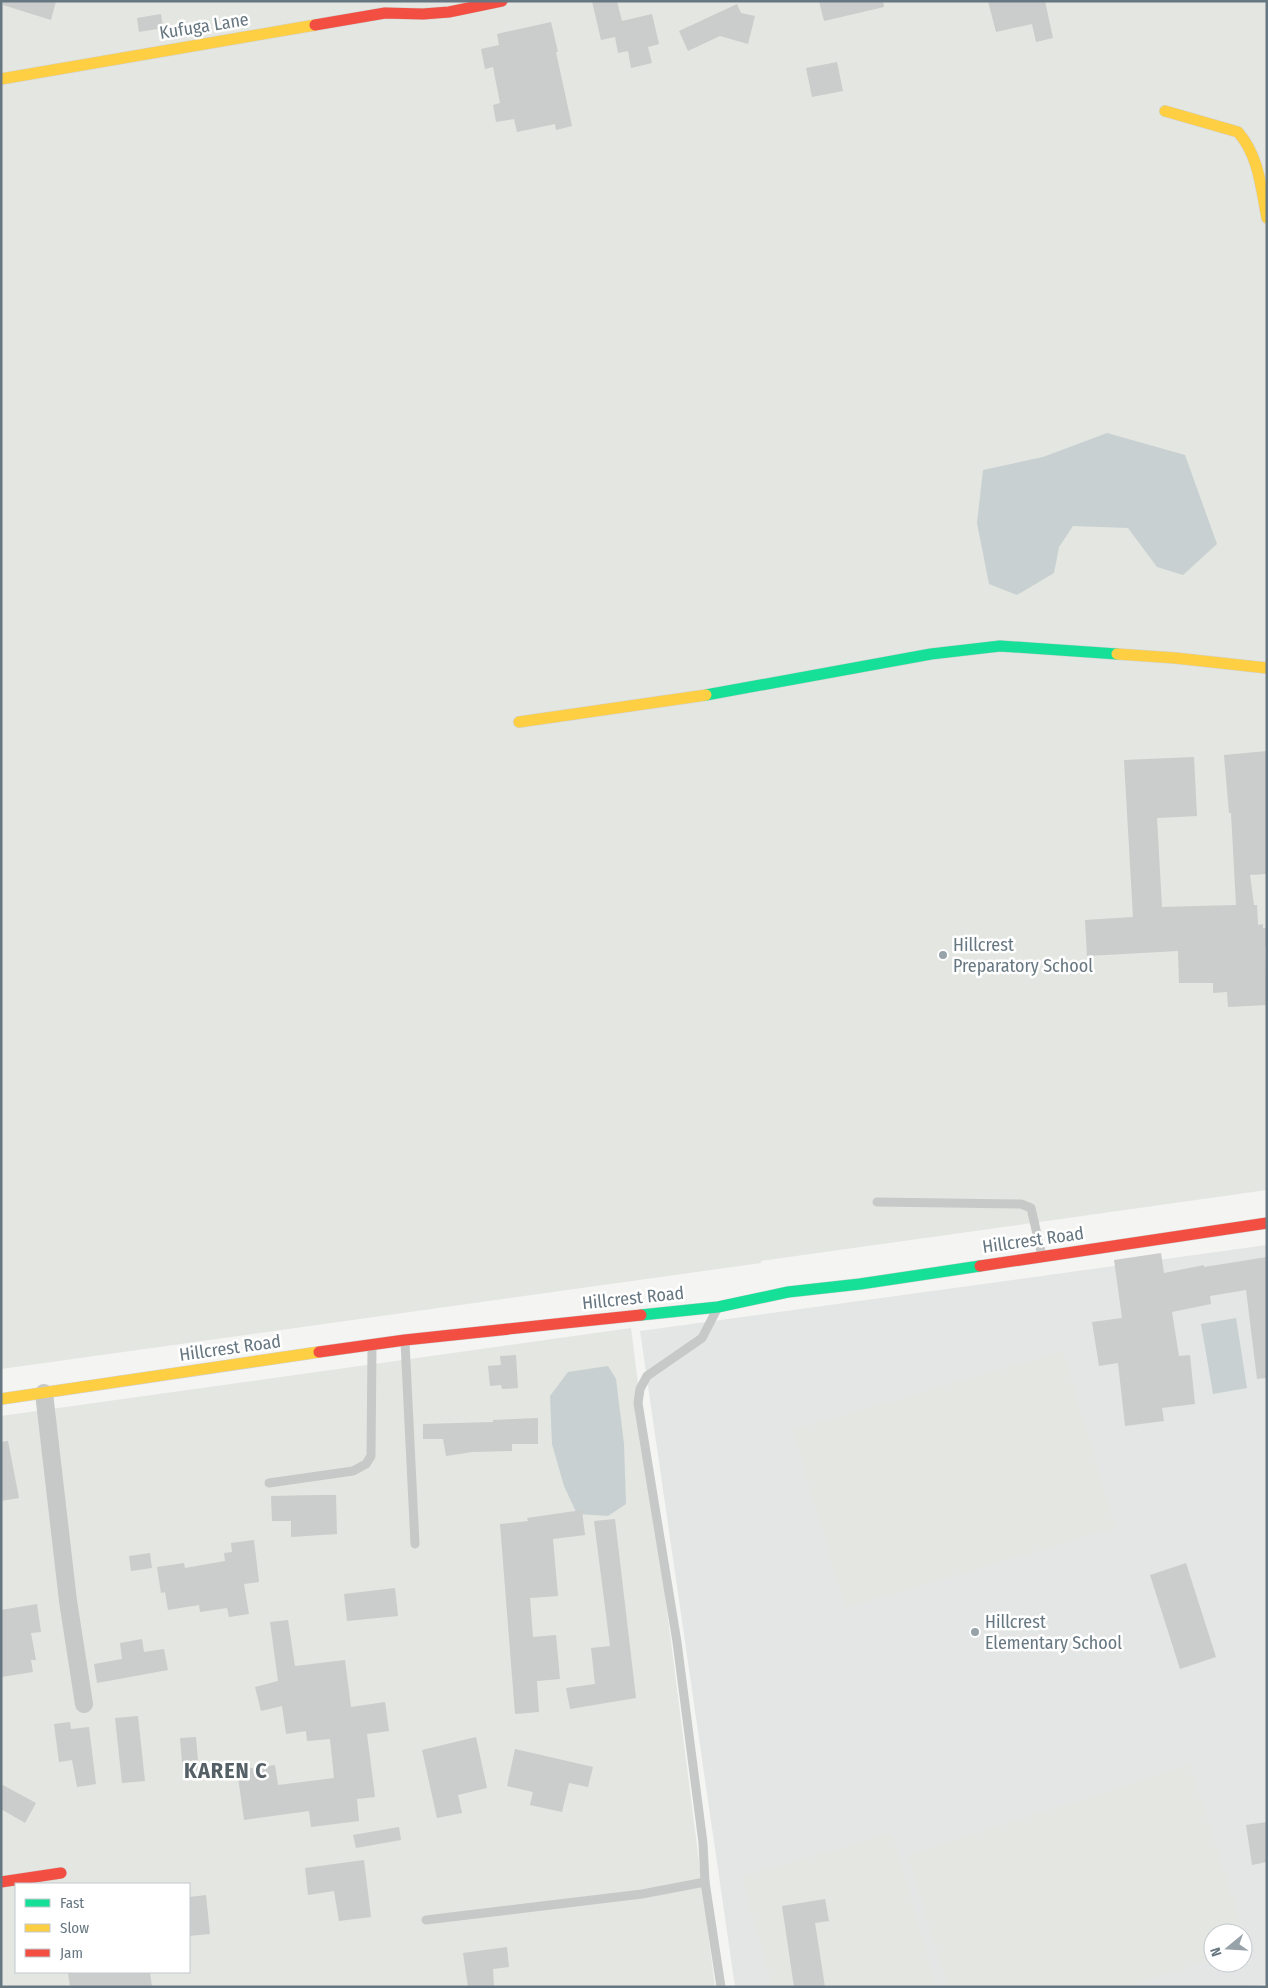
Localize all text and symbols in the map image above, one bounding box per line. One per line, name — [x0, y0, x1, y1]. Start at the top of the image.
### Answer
street label: Kufuga Lane — [158, 8, 250, 44]
place label: Hillcrest Preparatory School — [953, 934, 1093, 977]
marker: Hillcrest Preparatory School — [937, 949, 949, 961]
street label: Hillcrest Road — [981, 1222, 1085, 1258]
street label: Hillcrest Road — [581, 1282, 685, 1314]
street label: Hillcrest Road — [178, 1330, 282, 1366]
place label: Hillcrest Elementary School — [985, 1611, 1122, 1654]
marker: Hillcrest Elementary School — [969, 1626, 981, 1638]
district label: KAREN C — [184, 1757, 268, 1784]
legend — [15, 1883, 190, 1973]
text: Fast — [60, 1894, 84, 1912]
text: Slow — [60, 1919, 89, 1937]
north arrow — [1203, 1923, 1253, 1973]
text: Jam — [60, 1944, 83, 1962]
text: N — [1207, 1945, 1225, 1958]

